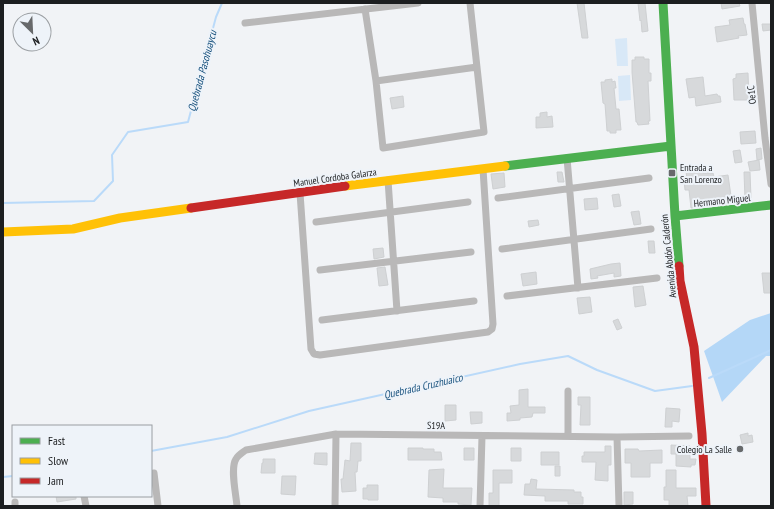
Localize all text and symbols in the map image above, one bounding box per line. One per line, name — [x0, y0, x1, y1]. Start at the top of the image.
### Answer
north arrow — [12, 12, 52, 52]
water label: Quebrada Pasohuaycu — [184, 28, 220, 113]
text: N — [30, 34, 42, 49]
street label: Oe1C — [744, 85, 759, 105]
place label: Entrada a San Lorenzo — [680, 161, 722, 186]
street label: Manuel Cordoba Galarza — [293, 165, 377, 190]
marker: Entrada a San Lorenzo — [667, 168, 677, 178]
street label: Hermano Miguel — [693, 191, 752, 210]
street label: Avenida Abdón Calderón — [658, 213, 679, 298]
water label: Quebrada Cruzhuaico — [382, 370, 465, 402]
street label: S19A — [427, 419, 445, 432]
legend — [12, 425, 152, 497]
text: Fast — [48, 433, 66, 448]
place label: Colegio La Salle — [677, 443, 732, 456]
marker: Colegio La Salle — [735, 444, 745, 454]
text: Slow — [48, 453, 69, 468]
text: Jam — [47, 473, 64, 488]

